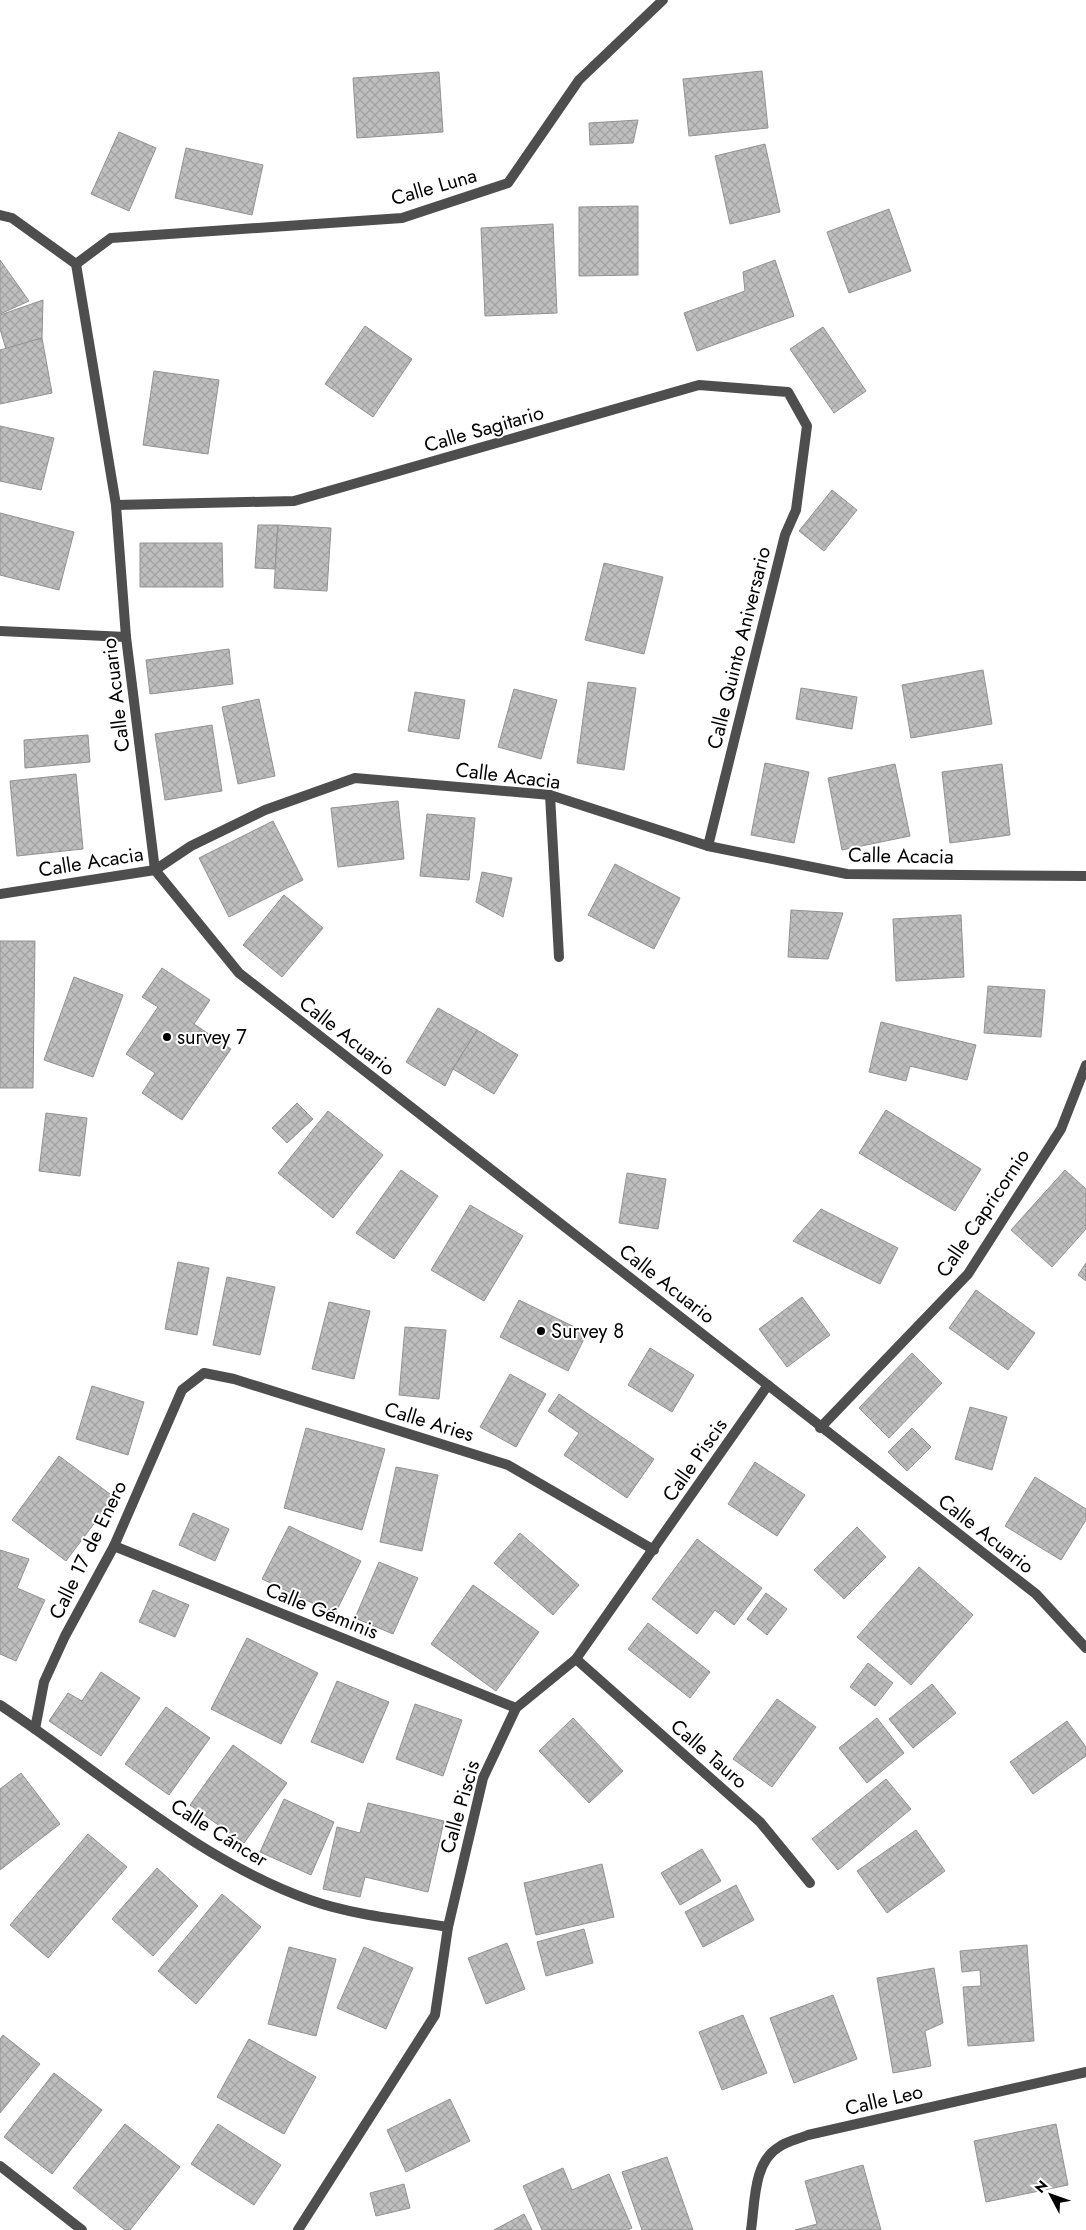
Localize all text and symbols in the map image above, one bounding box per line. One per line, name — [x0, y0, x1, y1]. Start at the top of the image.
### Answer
street label: Calle Luna — [388, 161, 480, 213]
street label: Calle Sagitario — [421, 398, 547, 460]
street label: Calle Quinto Aniversario — [700, 544, 778, 752]
street label: Calle Acuario — [95, 636, 137, 754]
street label: Calle Acacia — [454, 755, 562, 797]
street label: Calle Acacia — [37, 839, 145, 885]
street label: Calle Acacia — [848, 841, 954, 871]
street label: Calle Acuario — [293, 989, 401, 1083]
place label: survey 7 — [177, 1023, 247, 1052]
marker: survey 7 — [161, 1031, 173, 1043]
street label: Calle Capricornio — [929, 1143, 1037, 1283]
street label: Calle Acuario — [613, 1237, 721, 1331]
place label: Survey 8 — [551, 1317, 624, 1346]
marker: Survey 8 — [535, 1325, 547, 1337]
street label: Calle Aries — [381, 1395, 477, 1449]
street label: Calle Piscis — [656, 1412, 734, 1508]
street label: Calle 17 de Enero — [42, 1476, 134, 1624]
street label: Calle Acuario — [932, 1487, 1040, 1581]
street label: Calle Géminis — [261, 1575, 383, 1647]
street label: Calle Tauro — [664, 1712, 754, 1796]
street label: Calle Piscis — [433, 1757, 487, 1857]
street label: Calle Cáncer — [165, 1792, 273, 1874]
street label: Calle Leo — [842, 2077, 926, 2123]
north arrow — [1026, 2170, 1076, 2220]
text: N — [1030, 2176, 1052, 2197]

